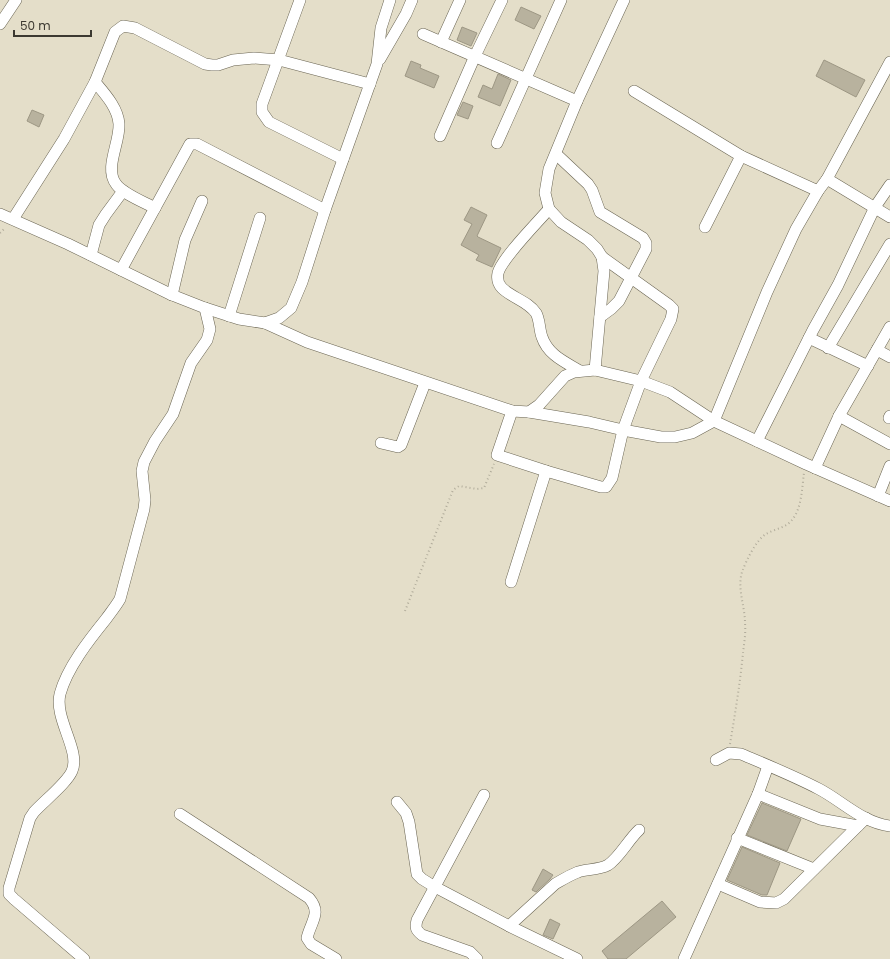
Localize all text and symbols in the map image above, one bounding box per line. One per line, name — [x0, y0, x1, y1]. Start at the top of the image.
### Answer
scale bar — [14, 12, 91, 38]
text: 50 m — [20, 17, 51, 34]

